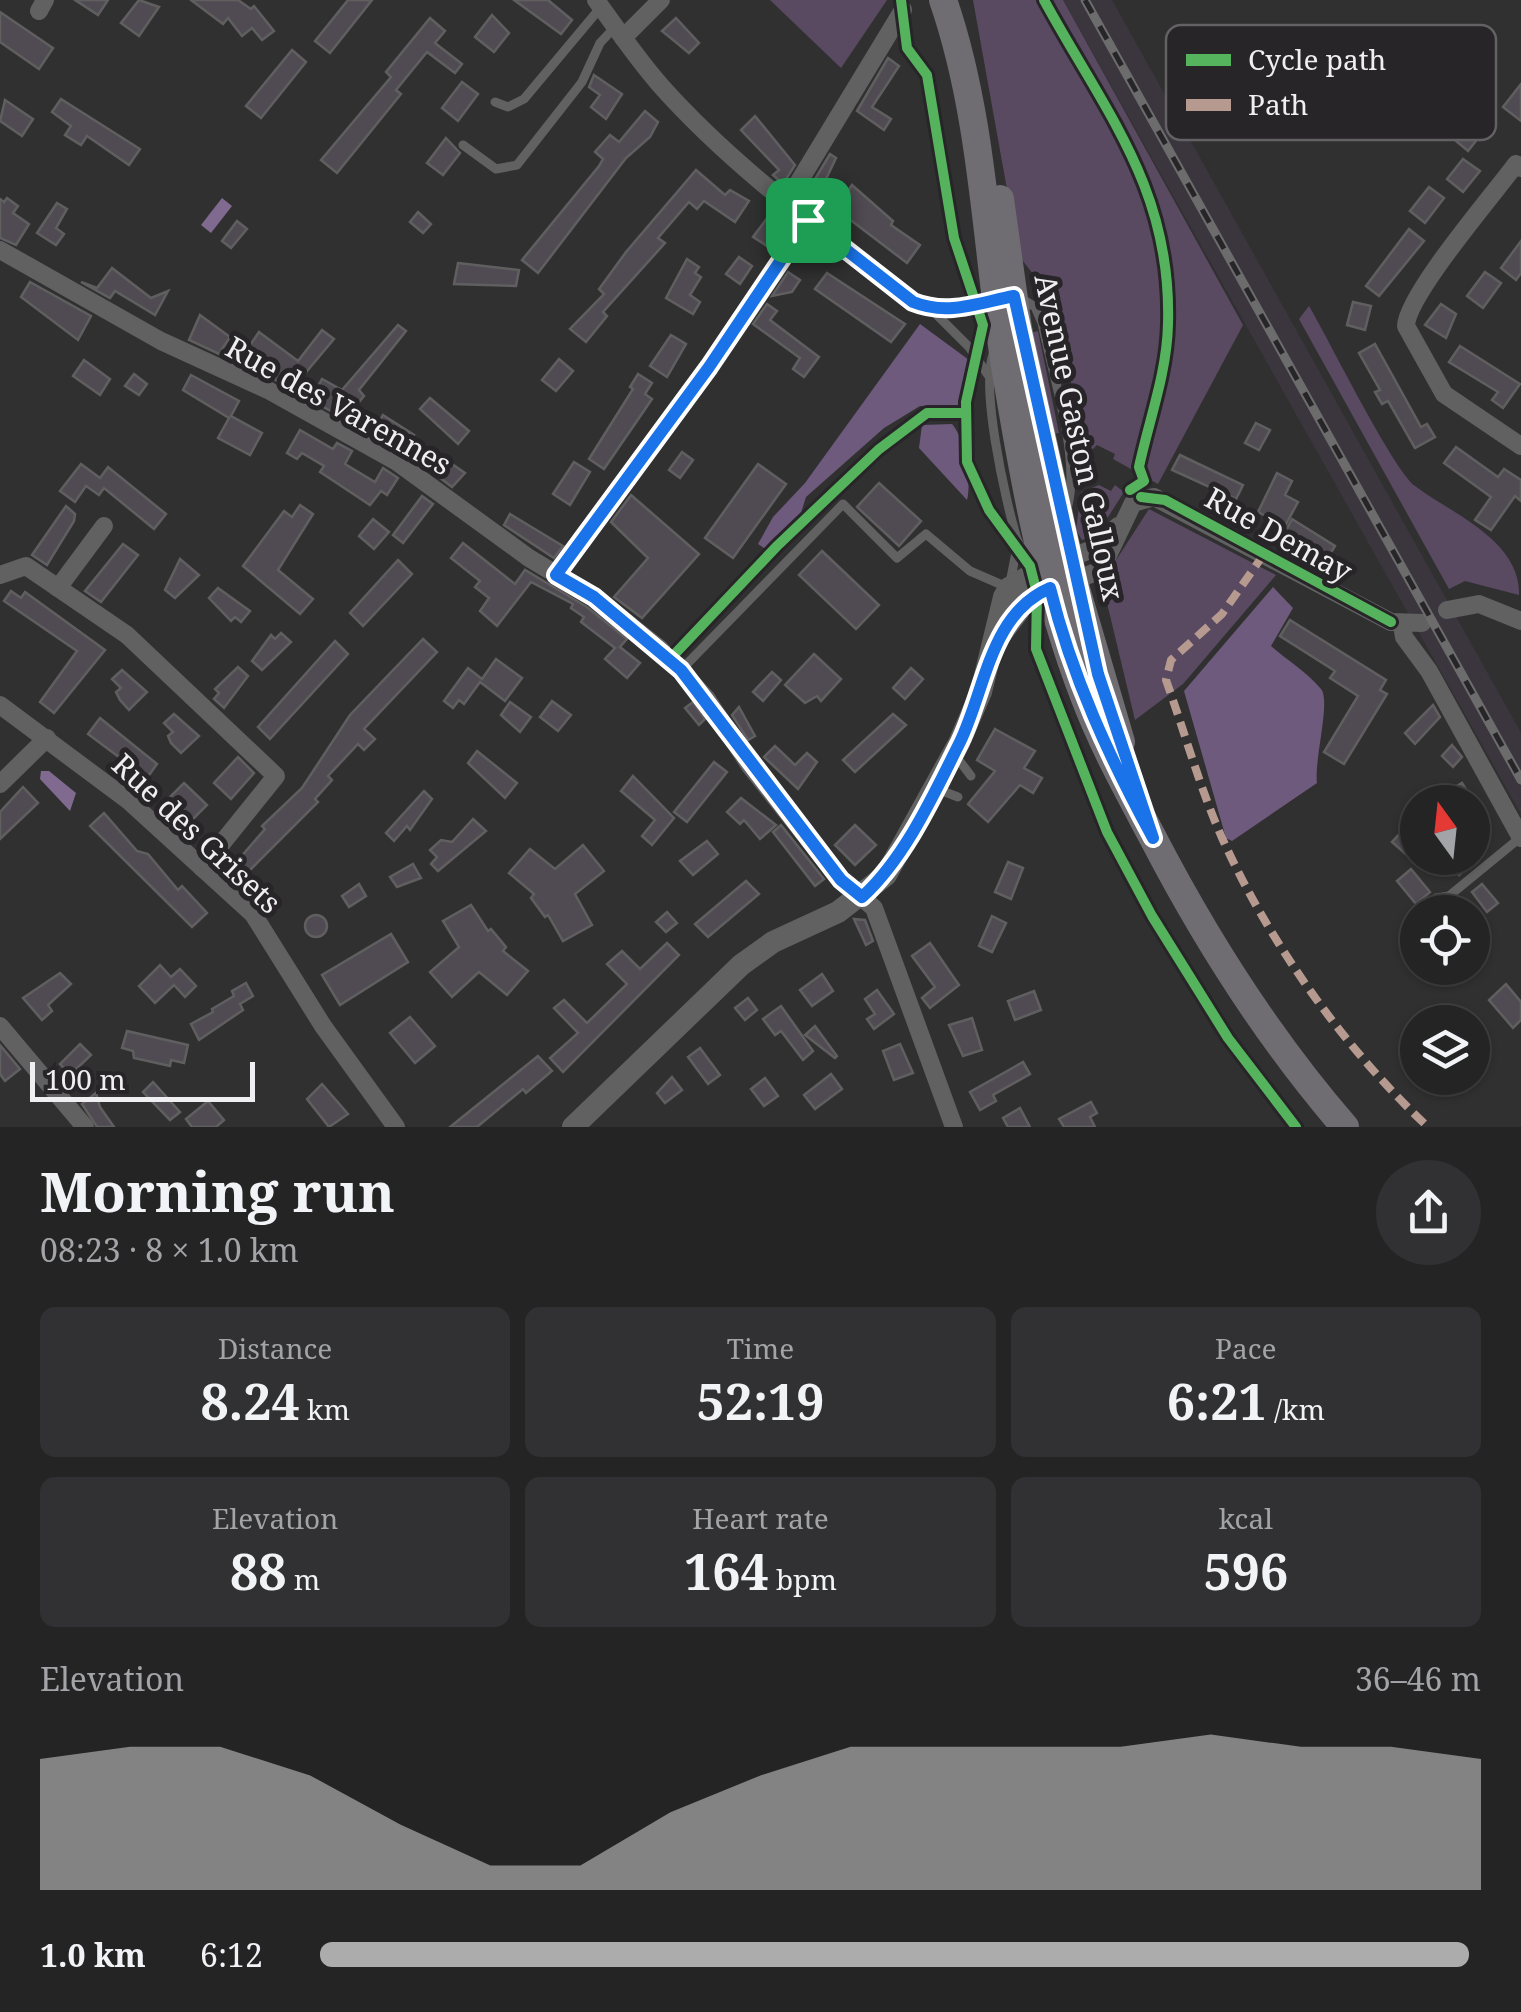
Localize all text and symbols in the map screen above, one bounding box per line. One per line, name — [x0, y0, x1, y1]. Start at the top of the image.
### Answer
legend — [1166, 25, 1496, 140]
text: Cycle path — [1248, 40, 1386, 78]
text: Path — [1248, 85, 1308, 123]
pin — [766, 178, 851, 263]
icon: arrive — [781, 193, 836, 248]
street label: Avenue Gaston Galloux — [1025, 270, 1135, 605]
street label: Rue des Varennes — [219, 326, 459, 484]
street label: Rue Demay — [1198, 477, 1360, 591]
street label: Rue des Grisets — [104, 744, 290, 922]
north arrow — [1400, 785, 1490, 875]
map controls — [1400, 785, 1490, 1095]
button: locate — [1400, 895, 1490, 985]
button: layers — [1400, 1005, 1490, 1095]
scale bar — [30, 1057, 255, 1102]
text: 100 m — [45, 1060, 126, 1098]
text: Morning run — [40, 1153, 395, 1228]
button: share — [1376, 1160, 1481, 1265]
text: 08:23 · 8 × 1.0 km — [40, 1228, 299, 1271]
text: Distance — [218, 1329, 332, 1367]
text: Time — [727, 1329, 794, 1367]
text: Pace — [1215, 1329, 1277, 1367]
text: 8.24 — [200, 1367, 300, 1435]
text: 52:19 — [696, 1367, 825, 1435]
text: 6:21 — [1167, 1367, 1267, 1435]
text: km — [300, 1390, 350, 1428]
text: /km — [1267, 1390, 1325, 1428]
text: Elevation — [212, 1499, 338, 1537]
text: Heart rate — [692, 1499, 829, 1537]
text: kcal — [1219, 1499, 1273, 1537]
text: 88 — [230, 1537, 287, 1605]
text: 164 — [684, 1537, 769, 1605]
text: 596 — [1203, 1537, 1288, 1605]
text: m — [287, 1560, 320, 1598]
text: bpm — [769, 1560, 837, 1598]
text: Elevation — [40, 1657, 184, 1700]
text: 36–46 m — [1355, 1657, 1481, 1700]
text: 1.0 km — [40, 1933, 146, 1976]
text: 6:12 — [200, 1933, 263, 1976]

